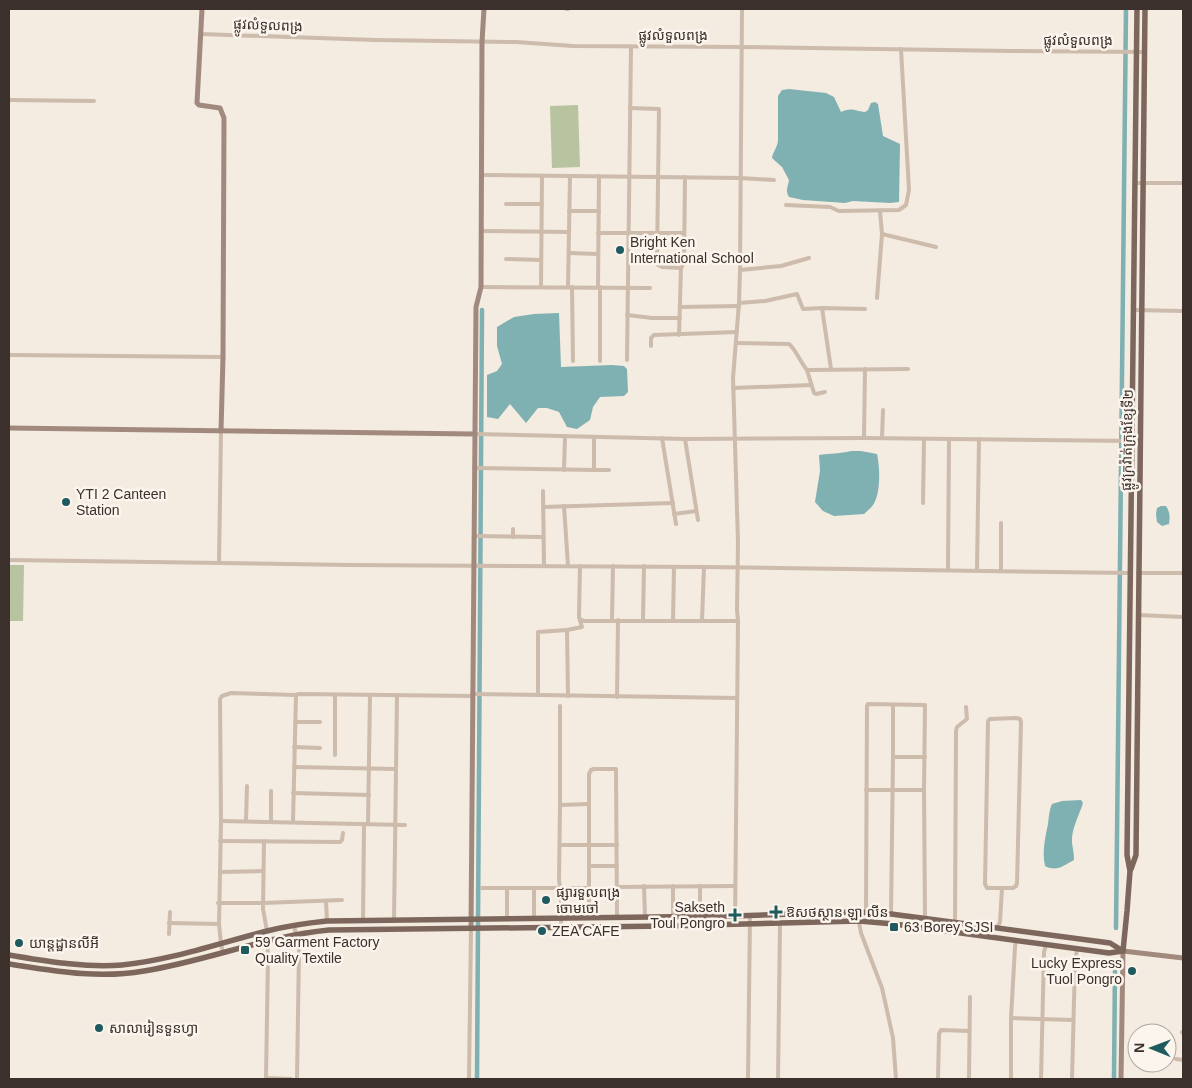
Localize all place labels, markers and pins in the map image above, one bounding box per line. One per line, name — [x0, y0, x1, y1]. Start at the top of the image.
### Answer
place label: Bright Ken International School — [630, 234, 754, 266]
marker: Bright Ken International School — [614, 244, 626, 256]
place label: YTI 2 Canteen Station — [76, 486, 166, 518]
marker: YTI 2 Canteen Station — [60, 496, 72, 508]
place label: ផ្សារទួលពង្រ ចោមចៅ — [556, 884, 620, 916]
marker: ផ្សារទួលពង្រ ចោមចៅ — [540, 894, 552, 906]
place label: Sakseth Toul Pongro — [650, 899, 725, 931]
place label: ឱសថស្ថាន ឡា លីន — [786, 904, 888, 921]
marker: ឱសថស្ថាន ឡា លីន — [770, 906, 782, 918]
marker: Sakseth Toul Pongro — [729, 909, 741, 921]
place label: 63 Borey SJSI — [904, 919, 994, 935]
marker: 63 Borey SJSI — [888, 921, 900, 933]
place label: ZEA CAFE — [552, 923, 620, 939]
marker: ZEA CAFE — [536, 925, 548, 937]
place label: 59 Garment Factory Quality Textile — [255, 934, 380, 966]
place label: យាន្ដដ្ឋានលីអី — [29, 935, 99, 952]
marker: យាន្ដដ្ឋានលីអី — [13, 937, 25, 949]
marker: 59 Garment Factory Quality Textile — [239, 944, 251, 956]
place label: Lucky Express Tuol Pongro — [1031, 955, 1122, 987]
marker: Lucky Express Tuol Pongro — [1126, 965, 1138, 977]
place label: សាលារៀនទួនហ្វា — [109, 1019, 198, 1037]
marker: សាលារៀនទួនហ្វា — [93, 1022, 105, 1034]

